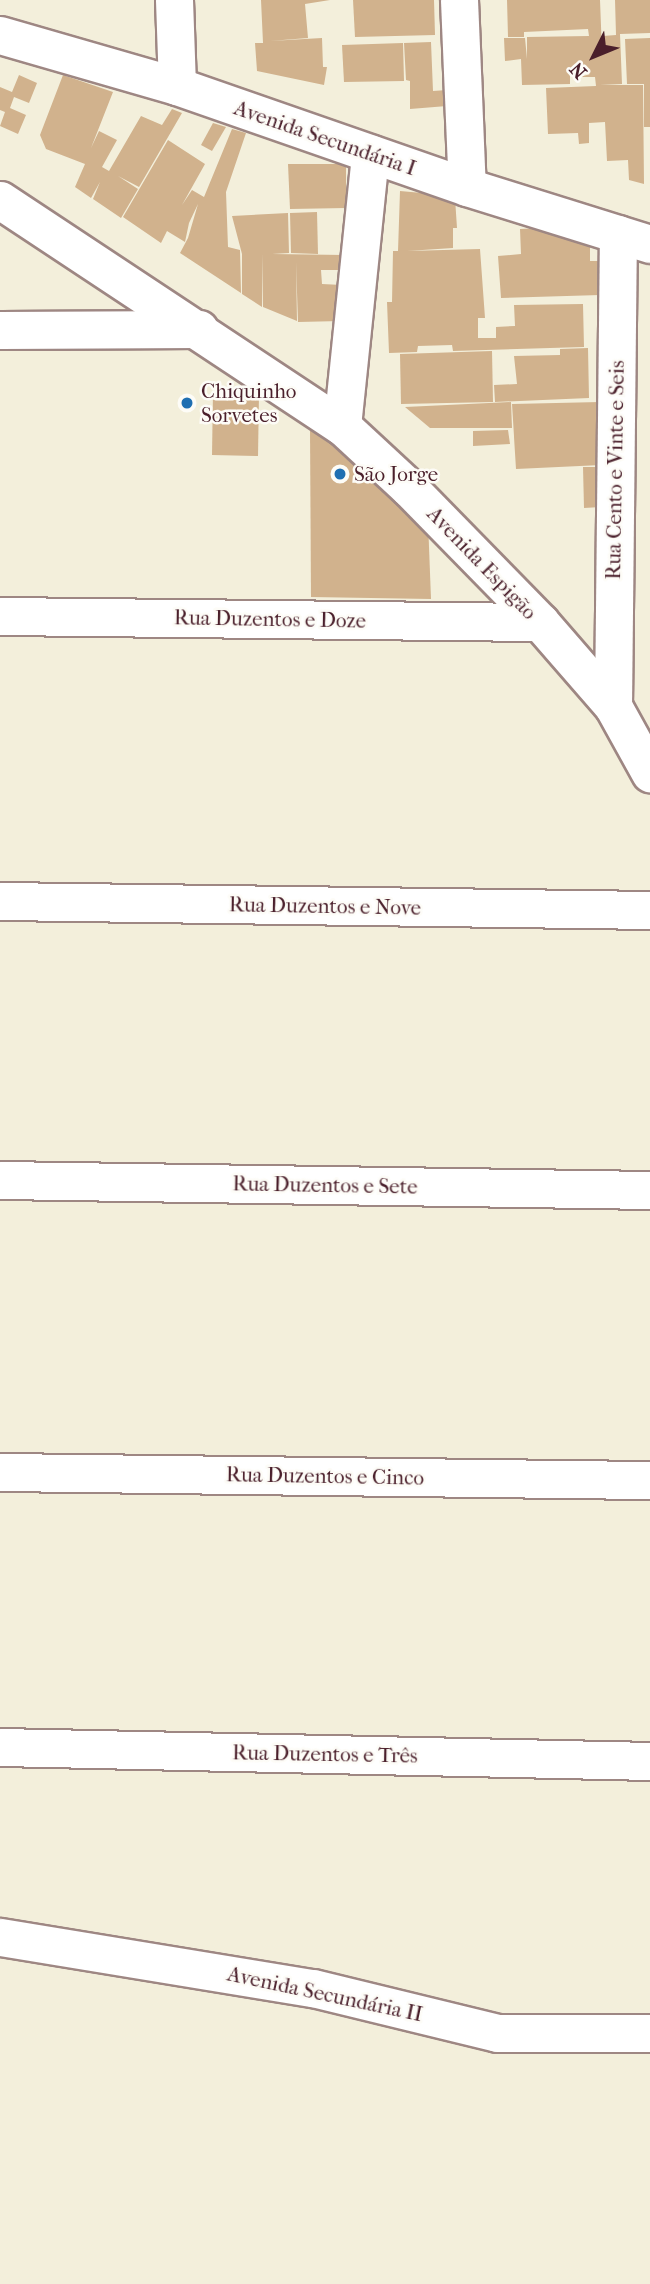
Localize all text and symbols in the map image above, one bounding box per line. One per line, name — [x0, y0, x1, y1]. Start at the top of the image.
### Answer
north arrow — [559, 21, 629, 91]
text: N — [566, 58, 592, 83]
street label: Avenida Secundária I — [231, 95, 419, 181]
street label: Rua Cento e Vinte e Seis — [600, 360, 630, 580]
place label: Chiquinho Sorvetes — [201, 378, 296, 428]
marker: Chiquinho Sorvetes — [179, 395, 195, 411]
place label: São Jorge — [354, 461, 438, 487]
marker: São Jorge — [332, 466, 348, 482]
street label: Avenida Espigão — [422, 501, 542, 625]
street label: Rua Duzentos e Doze — [174, 605, 366, 633]
street label: Rua Duzentos e Nove — [229, 892, 421, 920]
street label: Rua Duzentos e Sete — [232, 1171, 418, 1199]
street label: Rua Duzentos e Cinco — [226, 1462, 424, 1490]
street label: Rua Duzentos e Três — [232, 1740, 418, 1768]
street label: Avenida Secundária II — [225, 1961, 425, 2027]

